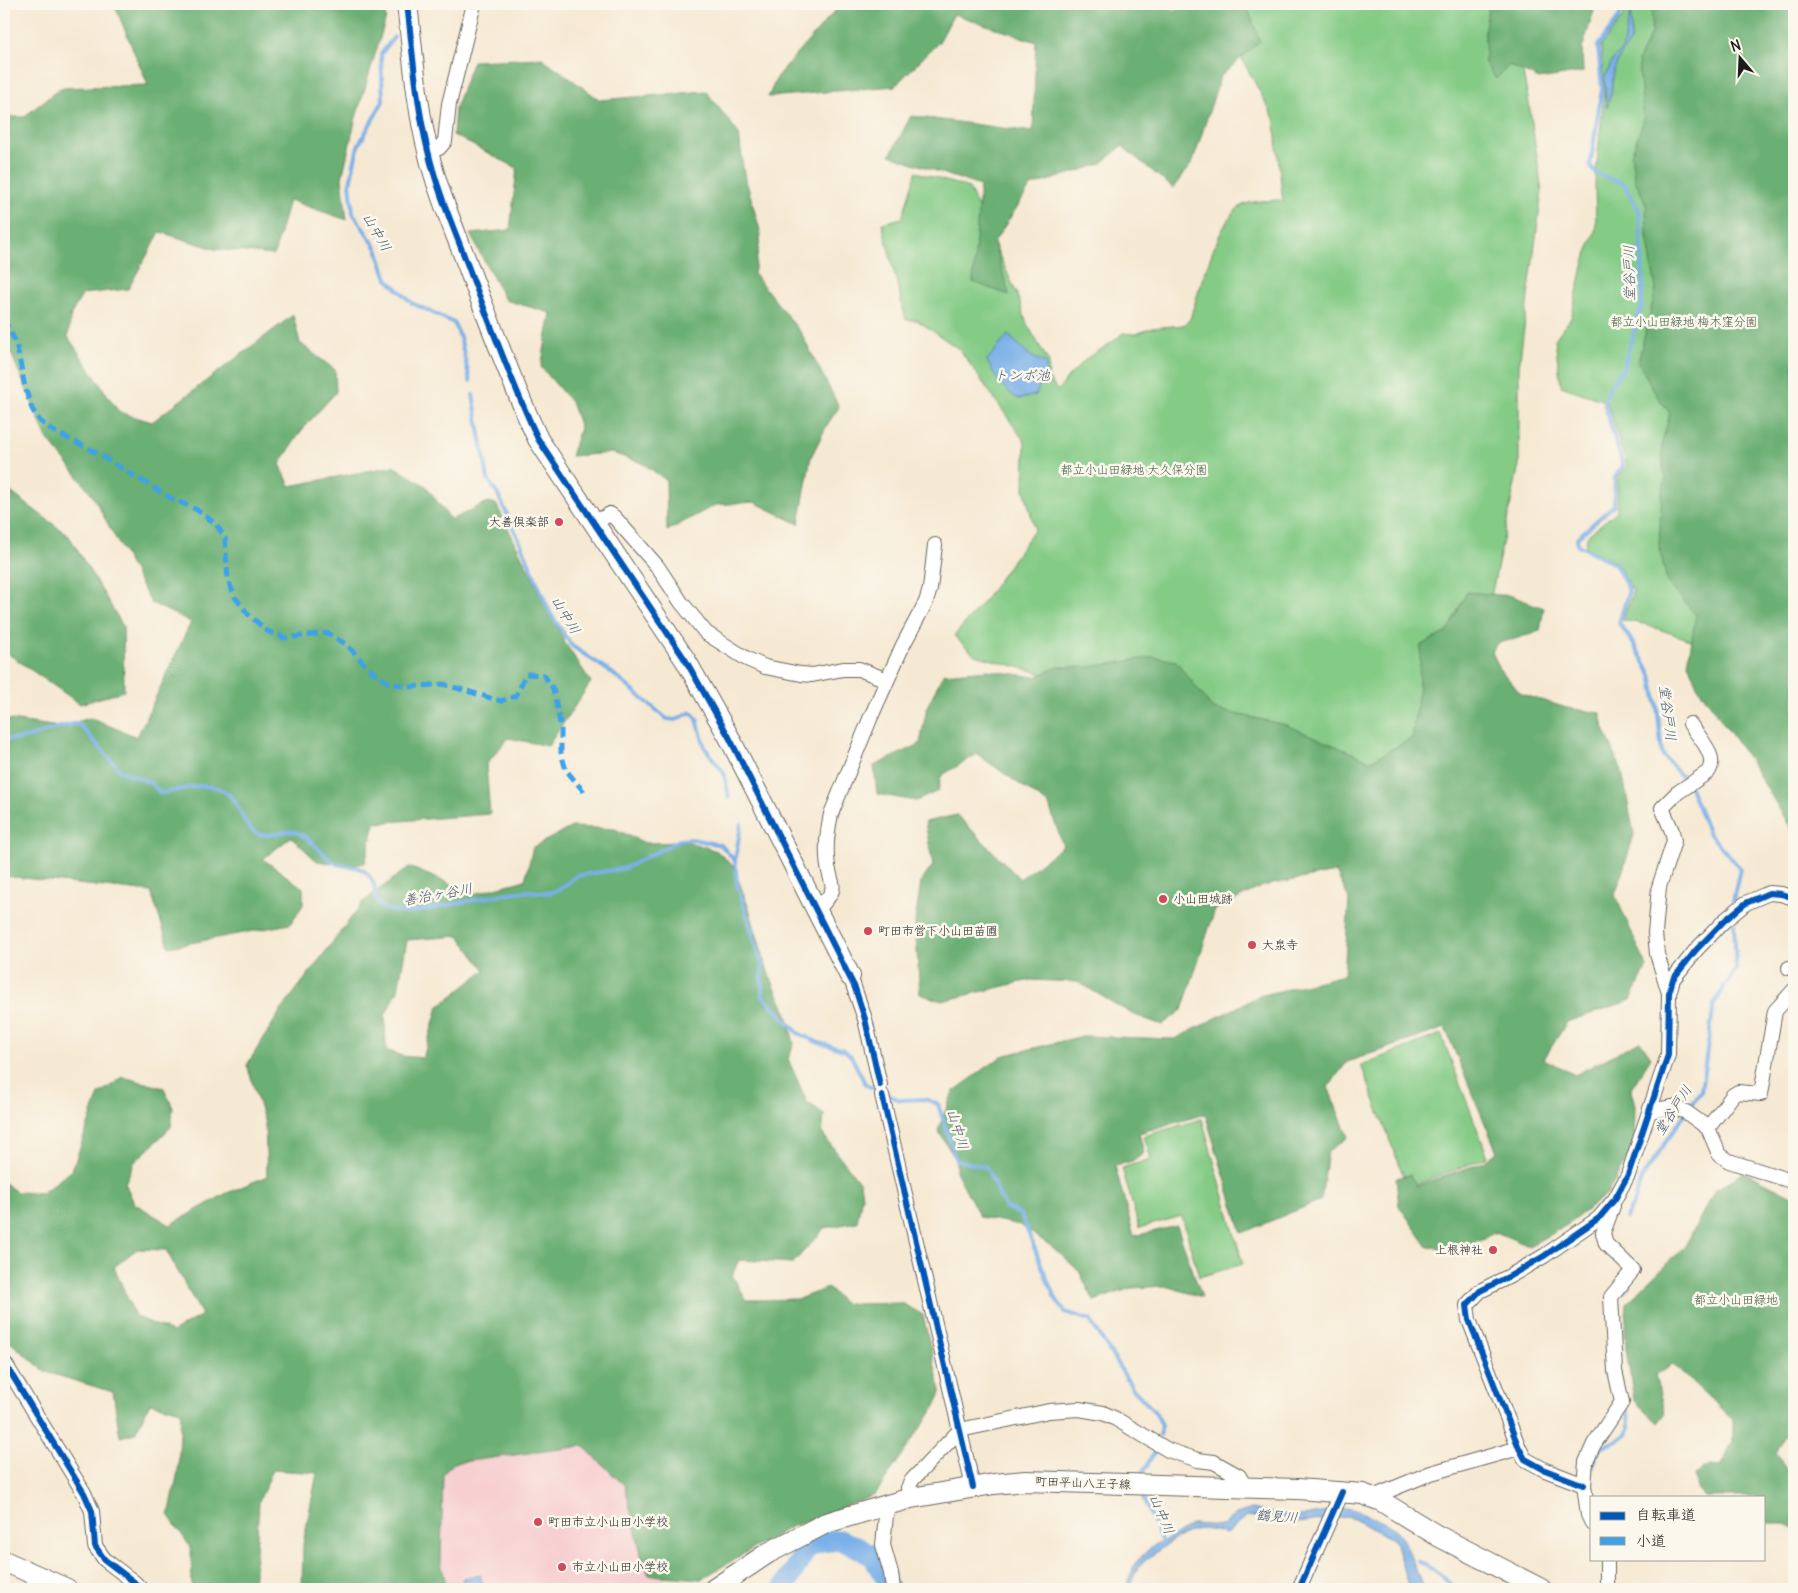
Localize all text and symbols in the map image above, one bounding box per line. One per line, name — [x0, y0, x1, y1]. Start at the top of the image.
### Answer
north arrow — [1716, 32, 1766, 82]
text: N — [1728, 36, 1743, 56]
water label: 山中川 — [359, 209, 395, 255]
water label: 堂谷戸川 — [1620, 245, 1638, 301]
park label: 都立小山田緑地 梅木窪分園 — [1611, 314, 1757, 329]
water label: トンボ池 — [994, 366, 1051, 384]
park label: 都立小山田緑地 大久保分園 — [1061, 462, 1207, 477]
place label: 大善倶楽部 — [489, 514, 549, 529]
marker: 大善倶楽部 — [553, 516, 565, 528]
water label: 山中川 — [547, 592, 585, 638]
water label: 堂谷戸川 — [1656, 684, 1680, 742]
water label: 善治ヶ谷川 — [402, 879, 474, 909]
place label: 小山田城跡 — [1173, 891, 1233, 906]
marker: 小山田城跡 — [1157, 893, 1169, 905]
place label: 町田市営下小山田苗圃 — [878, 923, 998, 938]
marker: 町田市営下小山田苗圃 — [862, 925, 874, 937]
place label: 大泉寺 — [1262, 937, 1298, 952]
marker: 大泉寺 — [1246, 939, 1258, 951]
water label: 堂谷戸川 — [1650, 1082, 1696, 1138]
water label: 山中川 — [943, 1106, 973, 1152]
place label: 上根神社 — [1435, 1242, 1483, 1257]
marker: 上根神社 — [1487, 1244, 1499, 1256]
park label: 都立小山田緑地 — [1694, 1292, 1778, 1307]
street label: 町田平山八王子線 — [1035, 1473, 1131, 1492]
water label: 山中川 — [1146, 1491, 1178, 1537]
legend — [1590, 1496, 1766, 1560]
water label: 鶴見川 — [1255, 1505, 1299, 1527]
text: 自転車道 — [1636, 1505, 1696, 1524]
place label: 町田市立小山田小学校 — [548, 1514, 668, 1529]
marker: 町田市立小山田小学校 — [532, 1516, 544, 1528]
text: 小道 — [1636, 1531, 1666, 1550]
place label: 市立小山田小学校 — [572, 1559, 668, 1574]
marker: 市立小山田小学校 — [556, 1561, 568, 1573]

